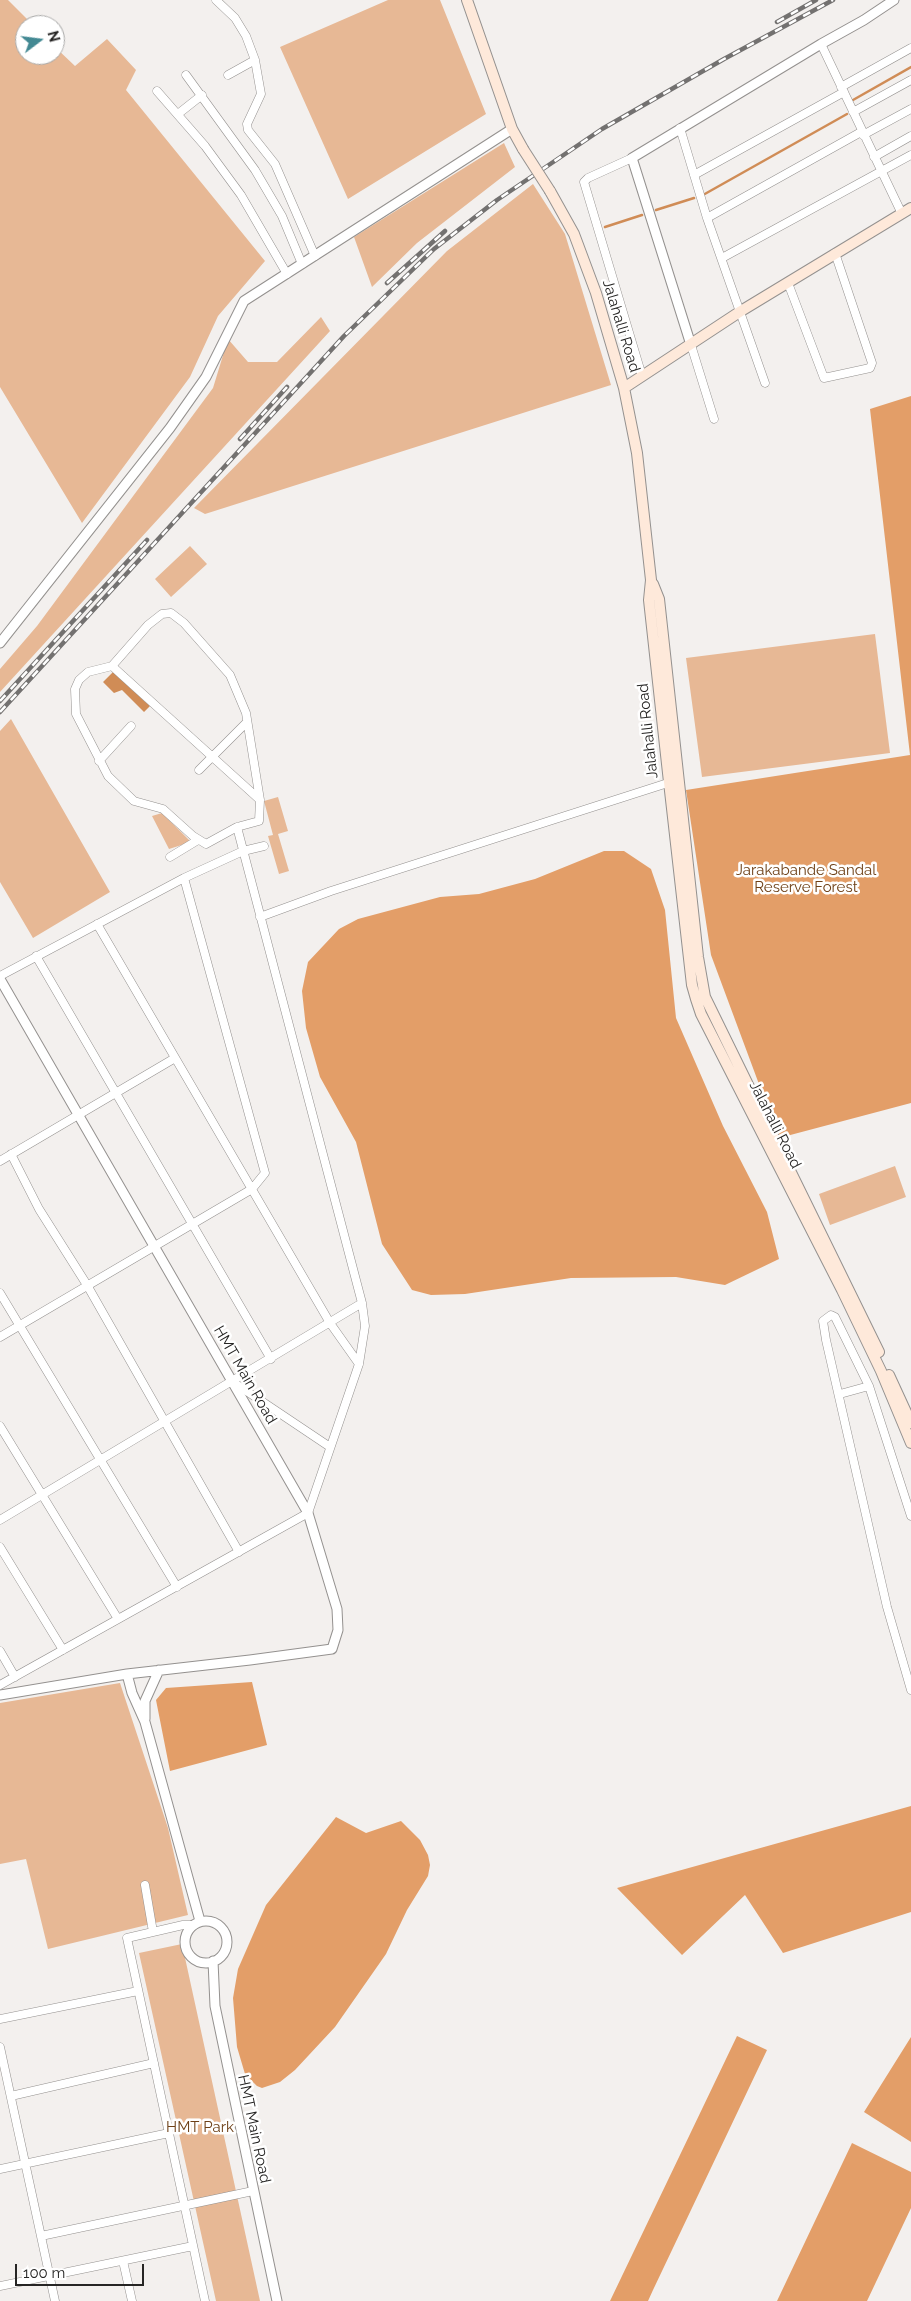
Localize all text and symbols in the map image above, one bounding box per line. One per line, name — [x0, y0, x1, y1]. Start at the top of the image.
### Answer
north arrow — [15, 15, 65, 65]
text: N — [44, 29, 63, 44]
street label: Jalahalli Road — [598, 278, 644, 374]
street label: Jalahalli Road — [634, 682, 662, 780]
park label: Jarakabande Sandal Reserve Forest — [736, 861, 876, 896]
street label: Jalahalli Road — [745, 1078, 805, 1172]
street label: HMT Main Road — [210, 1323, 280, 1427]
street label: HMT Main Road — [234, 2073, 274, 2185]
park label: HMT Park — [166, 2118, 234, 2136]
scale bar — [18, 2254, 146, 2286]
text: 100 m — [23, 2264, 65, 2282]

